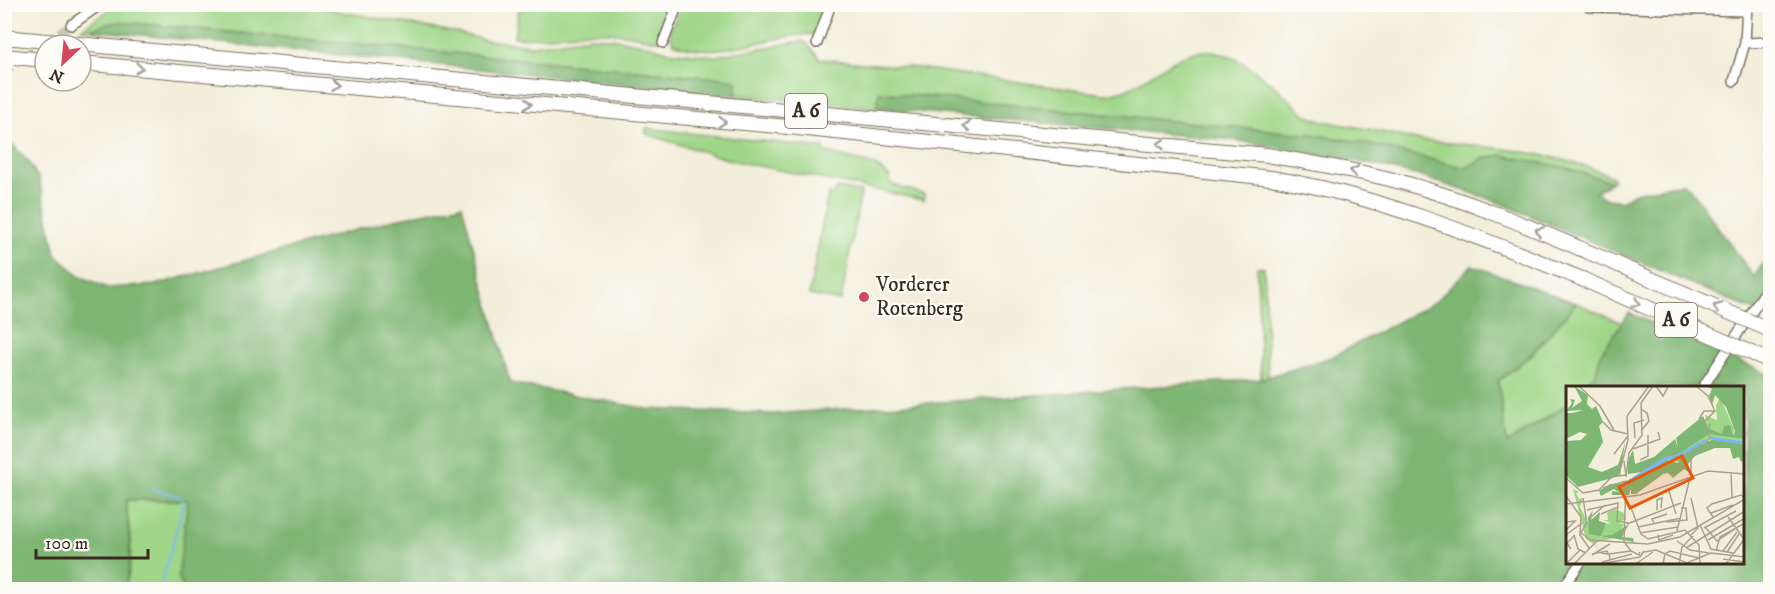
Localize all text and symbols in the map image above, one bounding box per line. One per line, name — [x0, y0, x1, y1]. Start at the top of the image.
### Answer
north arrow — [33, 33, 93, 93]
one-way arrow — [135, 61, 144, 74]
text: N — [47, 64, 67, 87]
one-way arrow — [329, 78, 338, 91]
road number: A 6 — [785, 94, 827, 128]
one-way arrow — [523, 97, 532, 110]
one-way arrow — [717, 115, 726, 128]
one-way arrow — [962, 120, 971, 133]
one-way arrow — [1156, 138, 1165, 151]
one-way arrow — [1349, 165, 1359, 178]
one-way arrow — [1534, 226, 1545, 238]
place label: Vorderer Rotenberg — [875, 272, 964, 322]
marker: Vorderer Rotenberg — [857, 290, 871, 304]
one-way arrow — [1629, 296, 1640, 308]
one-way arrow — [1712, 302, 1723, 314]
road number: A 6 — [1655, 303, 1697, 337]
inset map — [1566, 386, 1745, 564]
scale bar — [36, 522, 148, 560]
text: 100 m — [45, 533, 88, 555]

